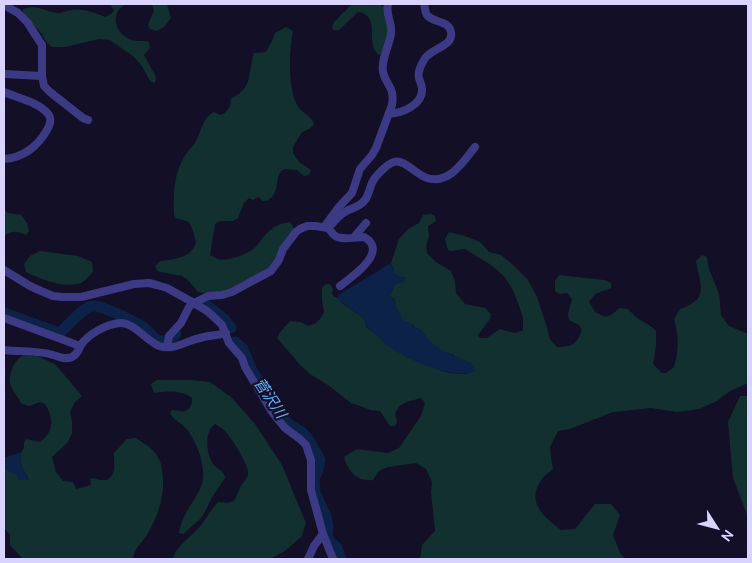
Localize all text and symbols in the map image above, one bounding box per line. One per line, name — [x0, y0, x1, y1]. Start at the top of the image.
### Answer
water label: 菅沢川 — [251, 374, 291, 423]
north arrow — [692, 503, 742, 553]
text: N — [718, 527, 737, 545]

